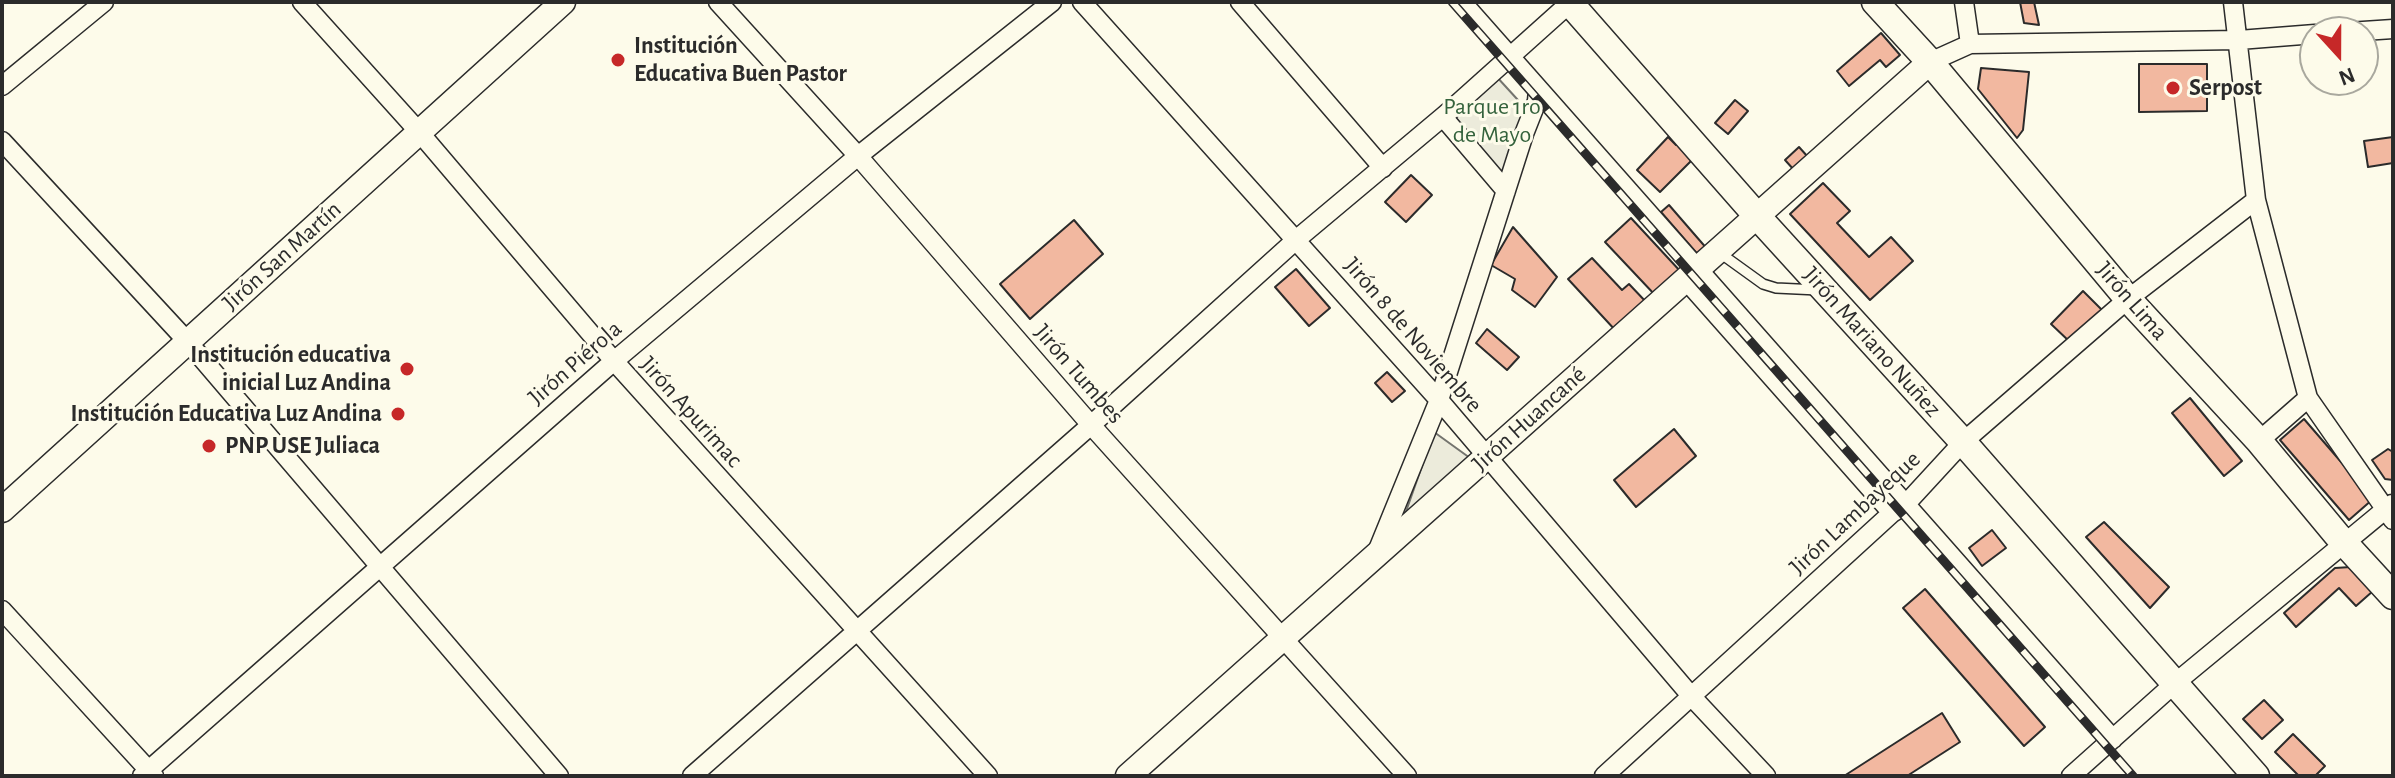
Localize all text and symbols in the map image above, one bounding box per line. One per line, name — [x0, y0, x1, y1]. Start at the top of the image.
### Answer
north arrow — [2299, 16, 2379, 96]
place label: Institución Educativa Buen Pastor — [634, 32, 847, 88]
marker: Institución Educativa Buen Pastor — [609, 51, 627, 69]
text: N — [2336, 64, 2358, 90]
place label: Serpost — [2189, 74, 2262, 102]
marker: Serpost — [2164, 79, 2182, 97]
park label: Parque 1ro de Mayo — [1443, 93, 1541, 149]
street label: Jirón San Martín — [217, 195, 347, 317]
street label: Jirón 8 de Noviembre — [1338, 252, 1488, 418]
street label: Jirón Lima — [2090, 256, 2174, 346]
street label: Jirón Mariano Nuñez — [1797, 261, 1947, 423]
street label: Jirón Piérola — [522, 314, 628, 412]
street label: Jirón Tumbes — [1028, 318, 1130, 430]
place label: Institución educativa inicial Luz Andina — [190, 341, 391, 397]
street label: Jirón Apurimac — [634, 351, 748, 473]
marker: Institución educativa inicial Luz Andina — [398, 360, 416, 378]
street label: Jirón Huancané — [1466, 360, 1592, 478]
place label: Institución Educativa Luz Andina — [70, 400, 382, 428]
marker: Institución Educativa Luz Andina — [389, 405, 407, 423]
place label: PNP USE Juliaca — [225, 432, 380, 460]
marker: PNP USE Juliaca — [200, 437, 218, 455]
street label: Jirón Lambayeque — [1784, 445, 1926, 581]

